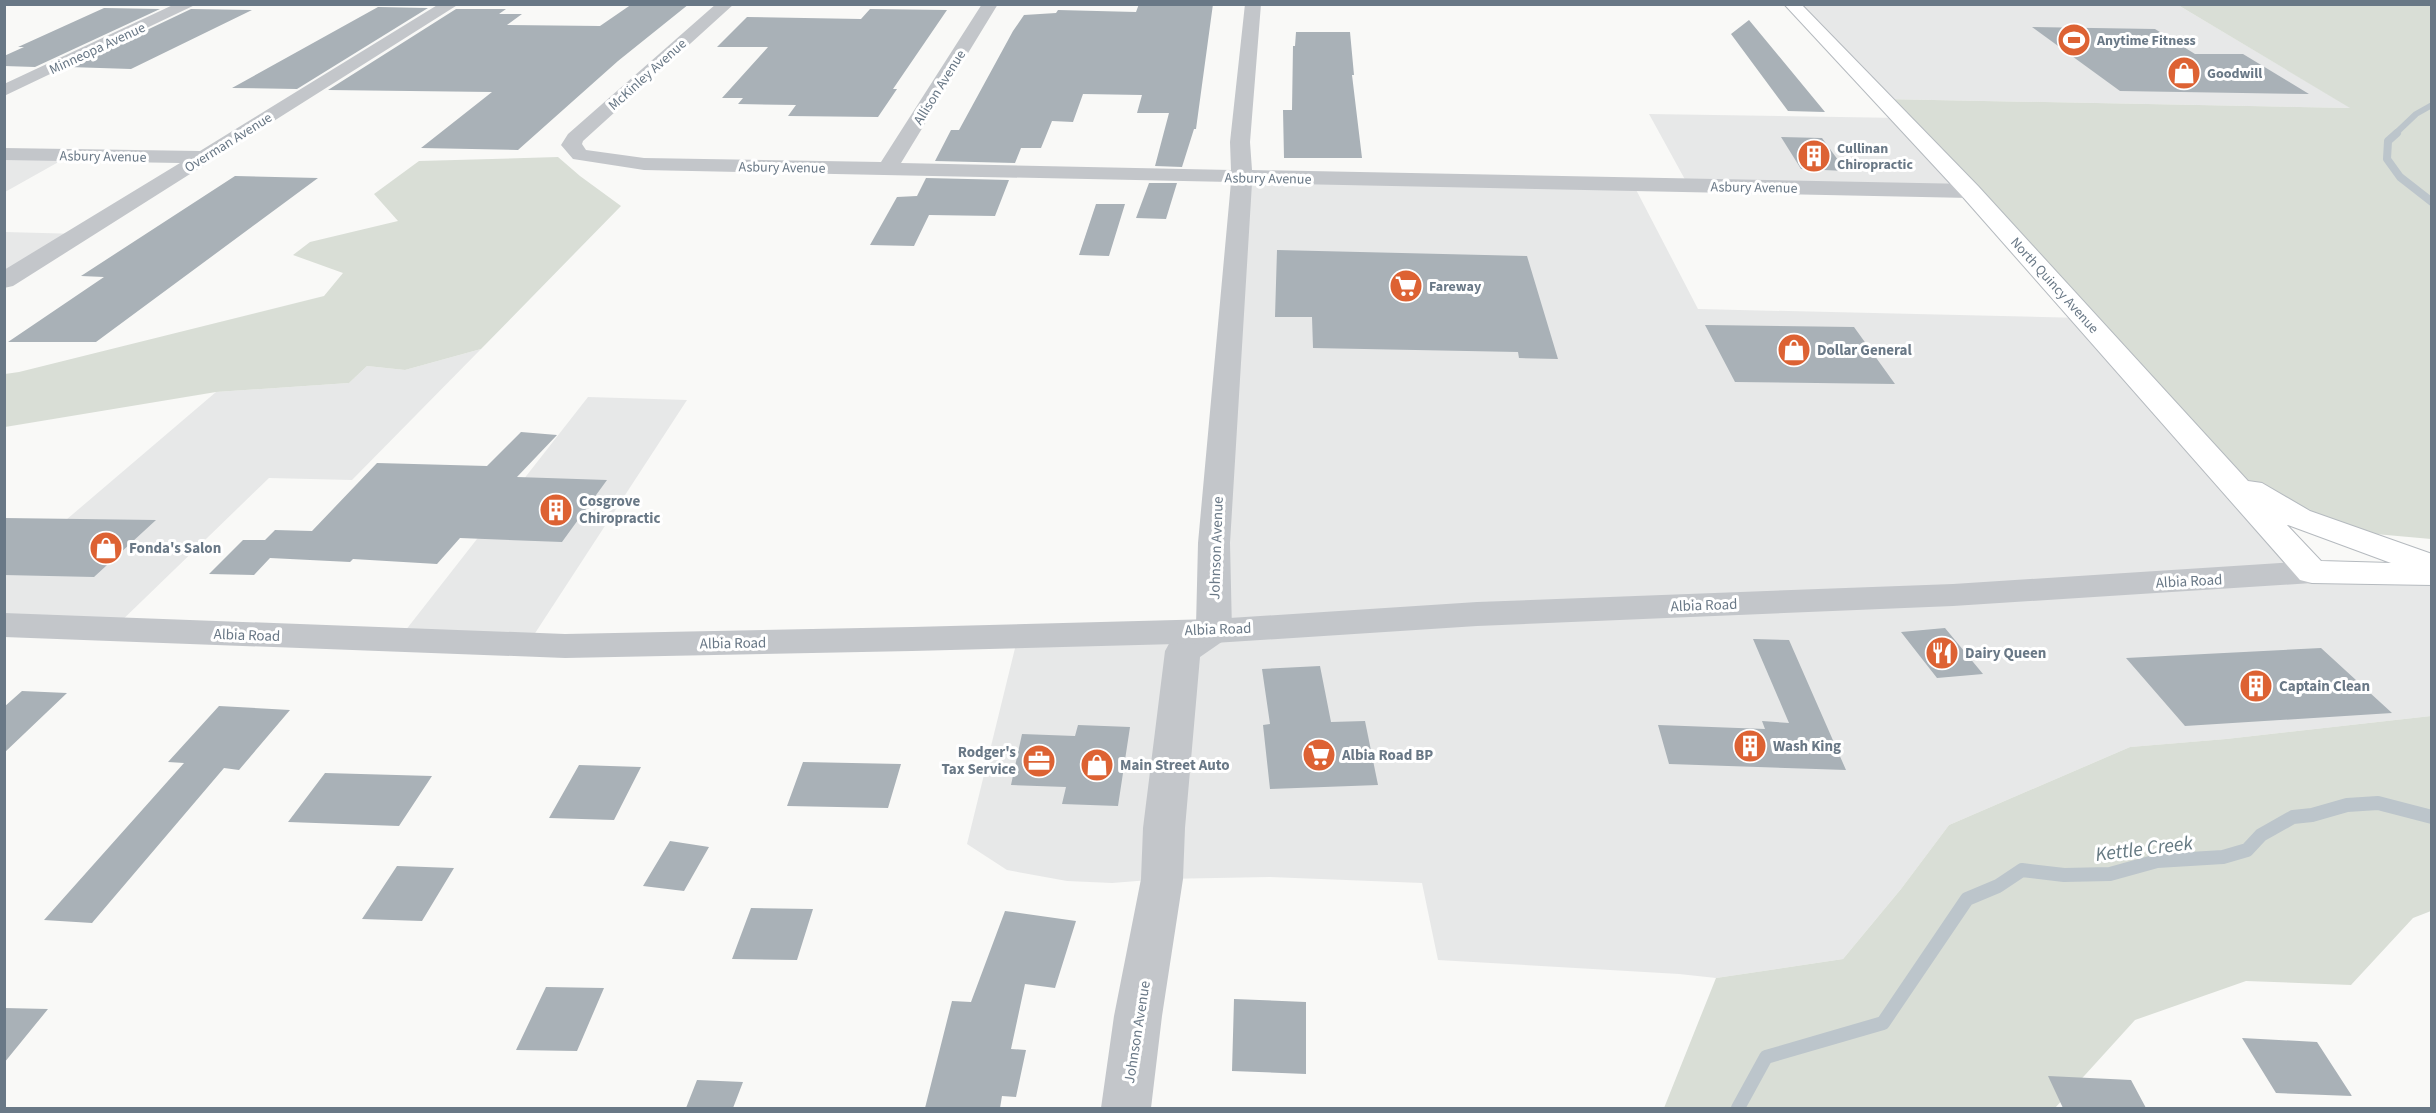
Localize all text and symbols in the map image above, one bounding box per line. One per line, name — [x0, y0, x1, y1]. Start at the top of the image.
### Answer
street label: Minneopa Avenue — [46, 18, 149, 80]
sports icon: Anytime Fitness — [2056, 22, 2092, 58]
place label: Anytime Fitness — [2096, 31, 2196, 51]
street label: McKinley Avenue — [604, 34, 691, 115]
street label: Allison Avenue — [909, 46, 971, 129]
shop icon: Goodwill — [2166, 55, 2202, 91]
place label: Goodwill — [2207, 64, 2262, 84]
street label: Overman Avenue — [181, 108, 276, 178]
building icon: Cullinan Chiropractic — [1796, 138, 1832, 174]
place label: Cullinan Chiropractic — [1837, 139, 1913, 175]
street label: Asbury Avenue — [59, 146, 147, 168]
street label: Asbury Avenue — [738, 157, 826, 179]
street label: Asbury Avenue — [1224, 168, 1312, 190]
street label: Asbury Avenue — [1710, 177, 1798, 199]
street label: North Quincy Avenue — [2005, 233, 2103, 338]
supermarket icon: Fareway — [1388, 268, 1424, 304]
place label: Fareway — [1429, 277, 1482, 297]
shop icon: Dollar General — [1776, 332, 1812, 368]
place label: Dollar General — [1817, 340, 1912, 361]
place label: Cosgrove Chiropractic — [579, 491, 660, 529]
building icon: Cosgrove Chiropractic — [538, 492, 574, 528]
street label: Johnson Avenue — [1204, 496, 1229, 600]
shop icon: Fonda's Salon — [88, 530, 124, 566]
place label: Fonda's Salon — [129, 538, 221, 559]
street label: Albia Road — [2155, 569, 2223, 594]
street label: Albia Road — [1670, 594, 1738, 617]
street label: Albia Road — [1184, 618, 1252, 641]
street label: Albia Road — [213, 624, 281, 647]
street label: Albia Road — [699, 632, 767, 655]
restaurant icon: Dairy Queen — [1924, 635, 1960, 671]
place label: Dairy Queen — [1965, 643, 2046, 664]
building icon: Captain Clean — [2238, 668, 2274, 704]
place label: Captain Clean — [2279, 676, 2370, 697]
building icon: Wash King — [1732, 728, 1768, 764]
place label: Wash King — [1773, 736, 1841, 757]
supermarket icon: Albia Road BP — [1301, 737, 1337, 773]
place label: Rodger's Tax Service — [941, 742, 1016, 780]
office icon: Rodger's Tax Service — [1021, 743, 1057, 779]
place label: Albia Road BP — [1341, 745, 1433, 766]
shop icon: Main Street Auto — [1079, 747, 1115, 783]
place label: Main Street Auto — [1120, 755, 1230, 776]
water label: Kettle Creek — [2094, 829, 2195, 869]
street label: Johnson Avenue — [1119, 979, 1156, 1085]

